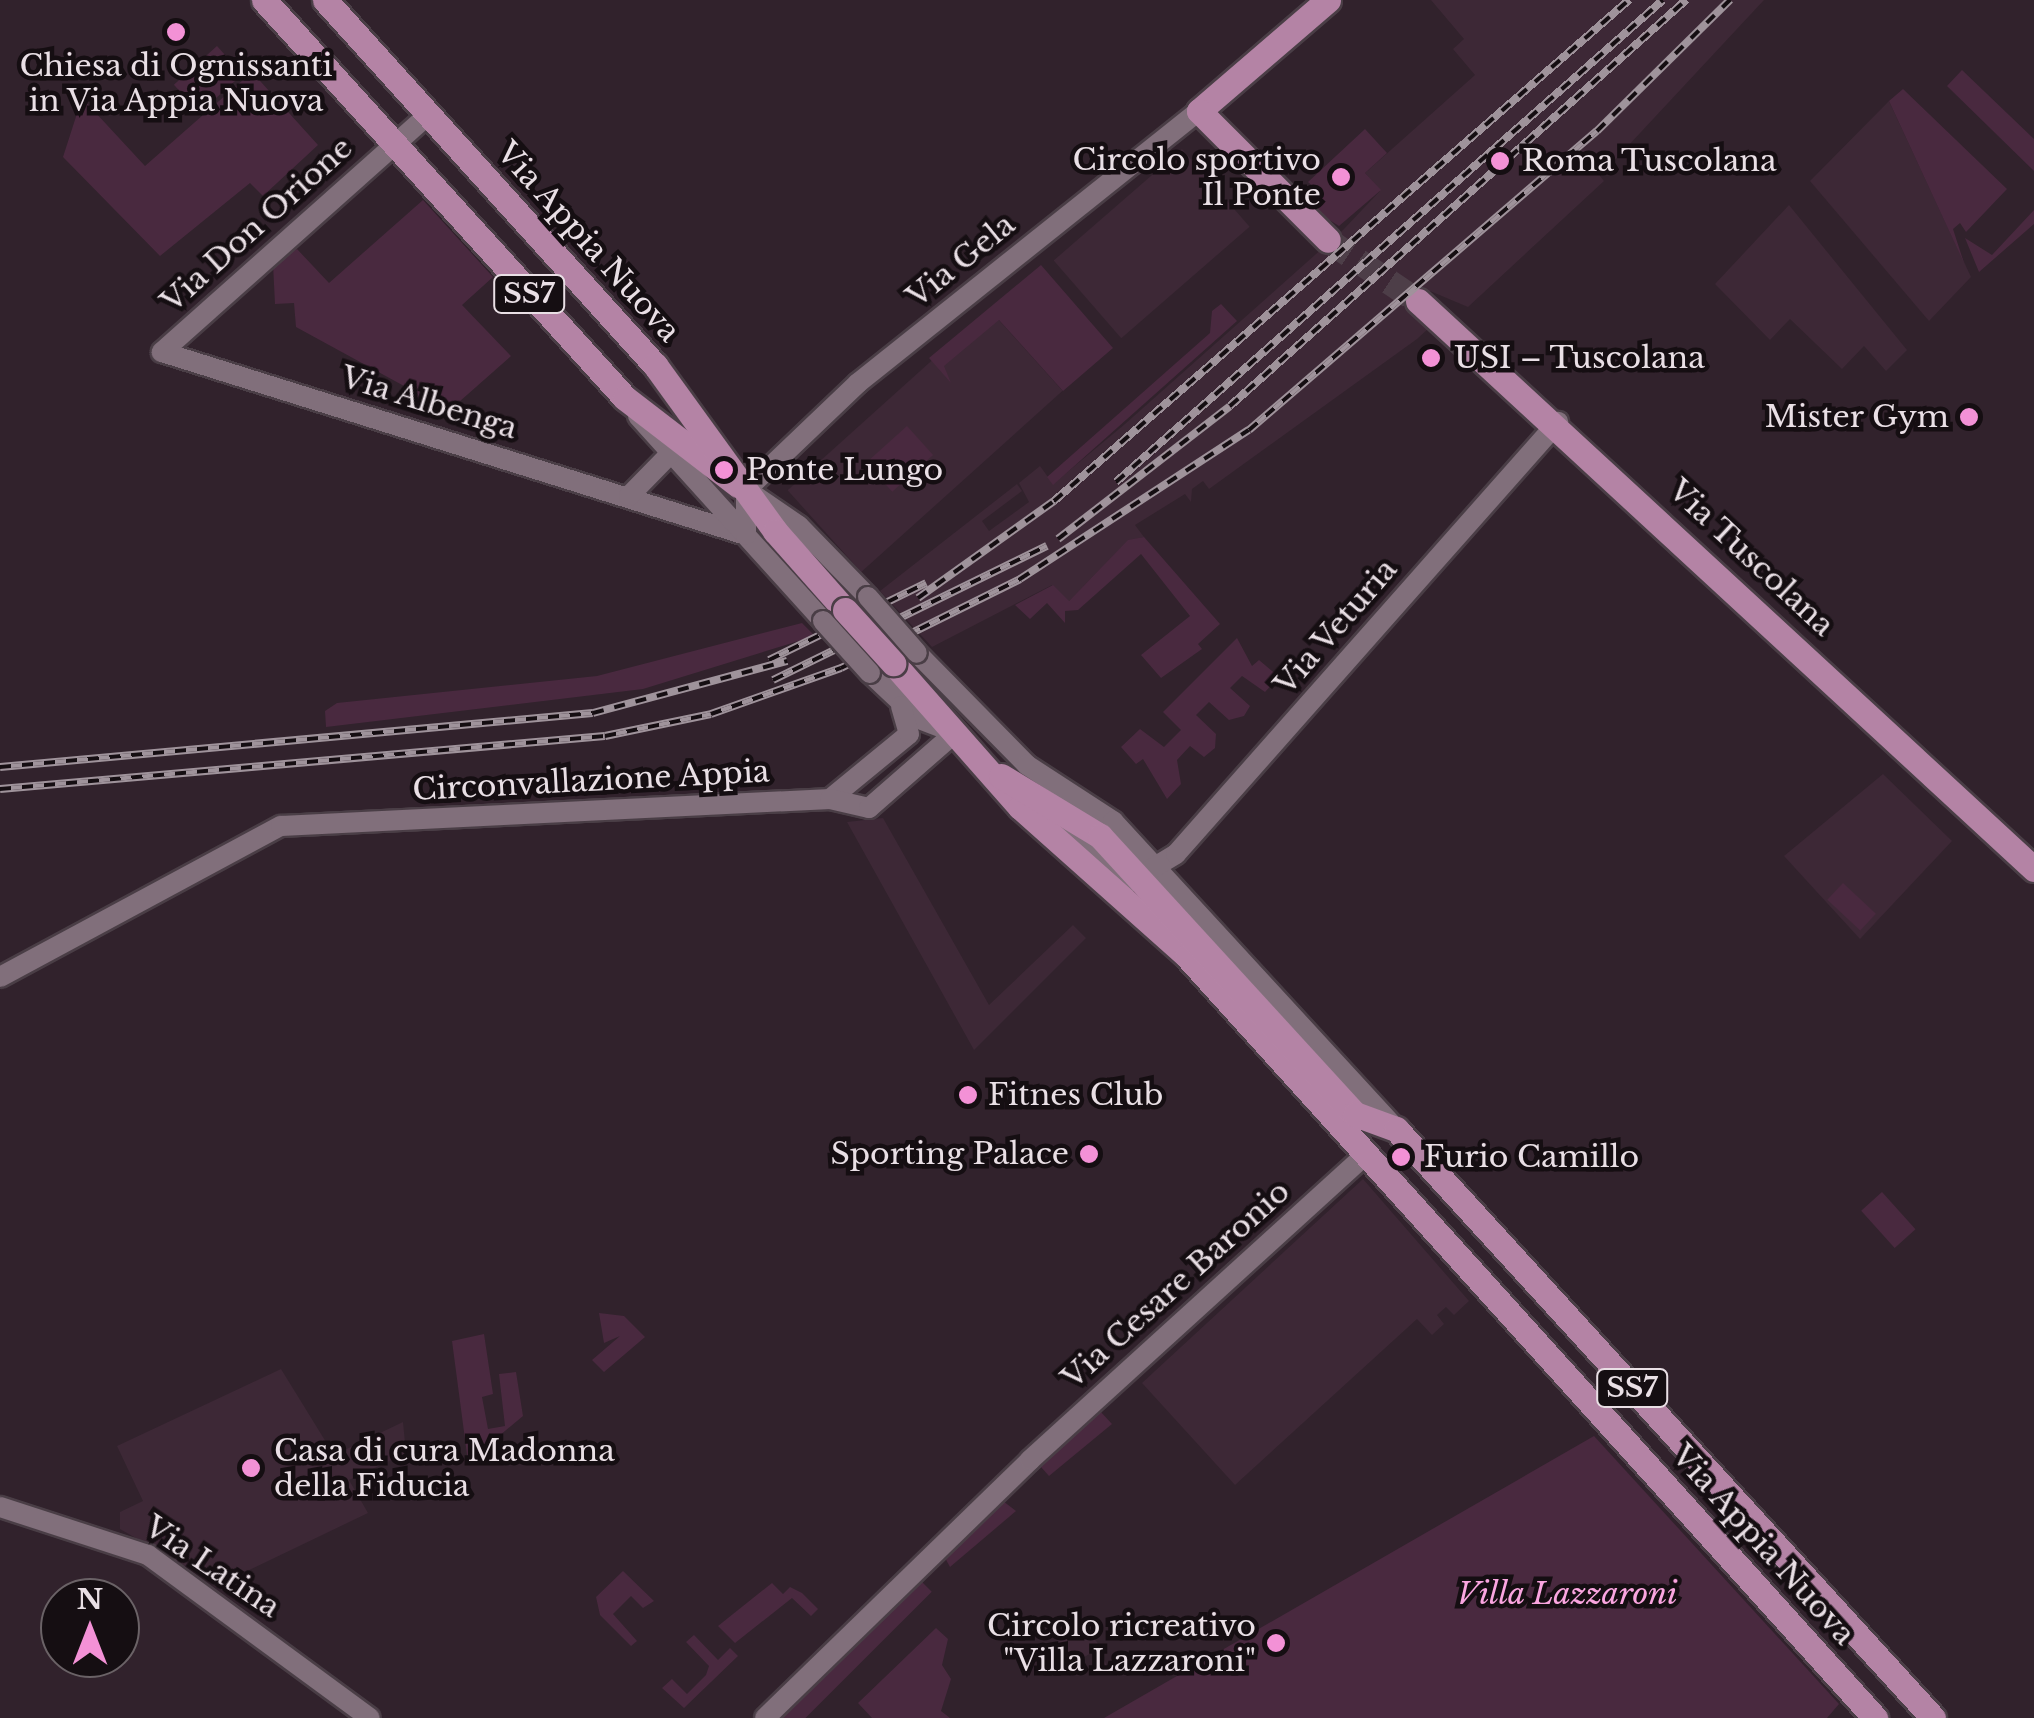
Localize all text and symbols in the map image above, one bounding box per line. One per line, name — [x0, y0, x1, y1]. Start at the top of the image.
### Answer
marker: Chiesa di Ognissanti in Via Appia Nuova — [165, 21, 187, 43]
place label: Chiesa di Ognissanti in Via Appia Nuova — [19, 48, 333, 118]
street label: Via Don Orione — [154, 130, 360, 320]
street label: Via Appia Nuova — [488, 134, 688, 350]
place label: Circolo sportivo Il Ponte — [1072, 142, 1321, 212]
place label: Roma Tuscolana — [1522, 143, 1778, 179]
marker: Roma Tuscolana — [1487, 148, 1513, 174]
marker: Circolo sportivo Il Ponte — [1330, 166, 1352, 188]
street label: Via Gela — [900, 207, 1022, 315]
road number: SS7 — [492, 271, 566, 317]
place label: USI – Tuscolana — [1454, 340, 1706, 376]
marker: USI – Tuscolana — [1418, 345, 1444, 371]
street label: Via Albenga — [336, 359, 522, 447]
place label: Mister Gym — [1764, 399, 1949, 435]
marker: Mister Gym — [1958, 406, 1980, 428]
place label: Ponte Lungo — [746, 452, 943, 488]
marker: Ponte Lungo — [711, 457, 737, 483]
street label: Via Tuscolana — [1660, 472, 1842, 644]
street label: Via Veturia — [1267, 551, 1405, 703]
street label: Circonvallazione Appia — [411, 754, 771, 808]
place label: Fitnes Club — [988, 1077, 1163, 1113]
marker: Fitnes Club — [957, 1084, 979, 1106]
place label: Sporting Palace — [830, 1136, 1069, 1172]
place label: Furio Camillo — [1424, 1139, 1639, 1175]
marker: Sporting Palace — [1078, 1143, 1100, 1165]
marker: Furio Camillo — [1388, 1144, 1414, 1170]
street label: Via Cesare Baronio — [1055, 1173, 1297, 1397]
road number: SS7 — [1594, 1365, 1670, 1411]
place label: Casa di cura Madonna della Fiducia — [274, 1433, 615, 1504]
street label: Via Appia Nuova — [1663, 1437, 1863, 1653]
marker: Casa di cura Madonna della Fiducia — [238, 1455, 264, 1481]
street label: Via Latina — [137, 1508, 287, 1626]
park label: Villa Lazzaroni — [1456, 1576, 1678, 1612]
north arrow — [40, 1578, 140, 1678]
text: N — [77, 1582, 103, 1617]
place label: Circolo ricreativo "Villa Lazzaroni" — [987, 1608, 1256, 1678]
marker: Circolo ricreativo "Villa Lazzaroni" — [1265, 1632, 1287, 1654]

